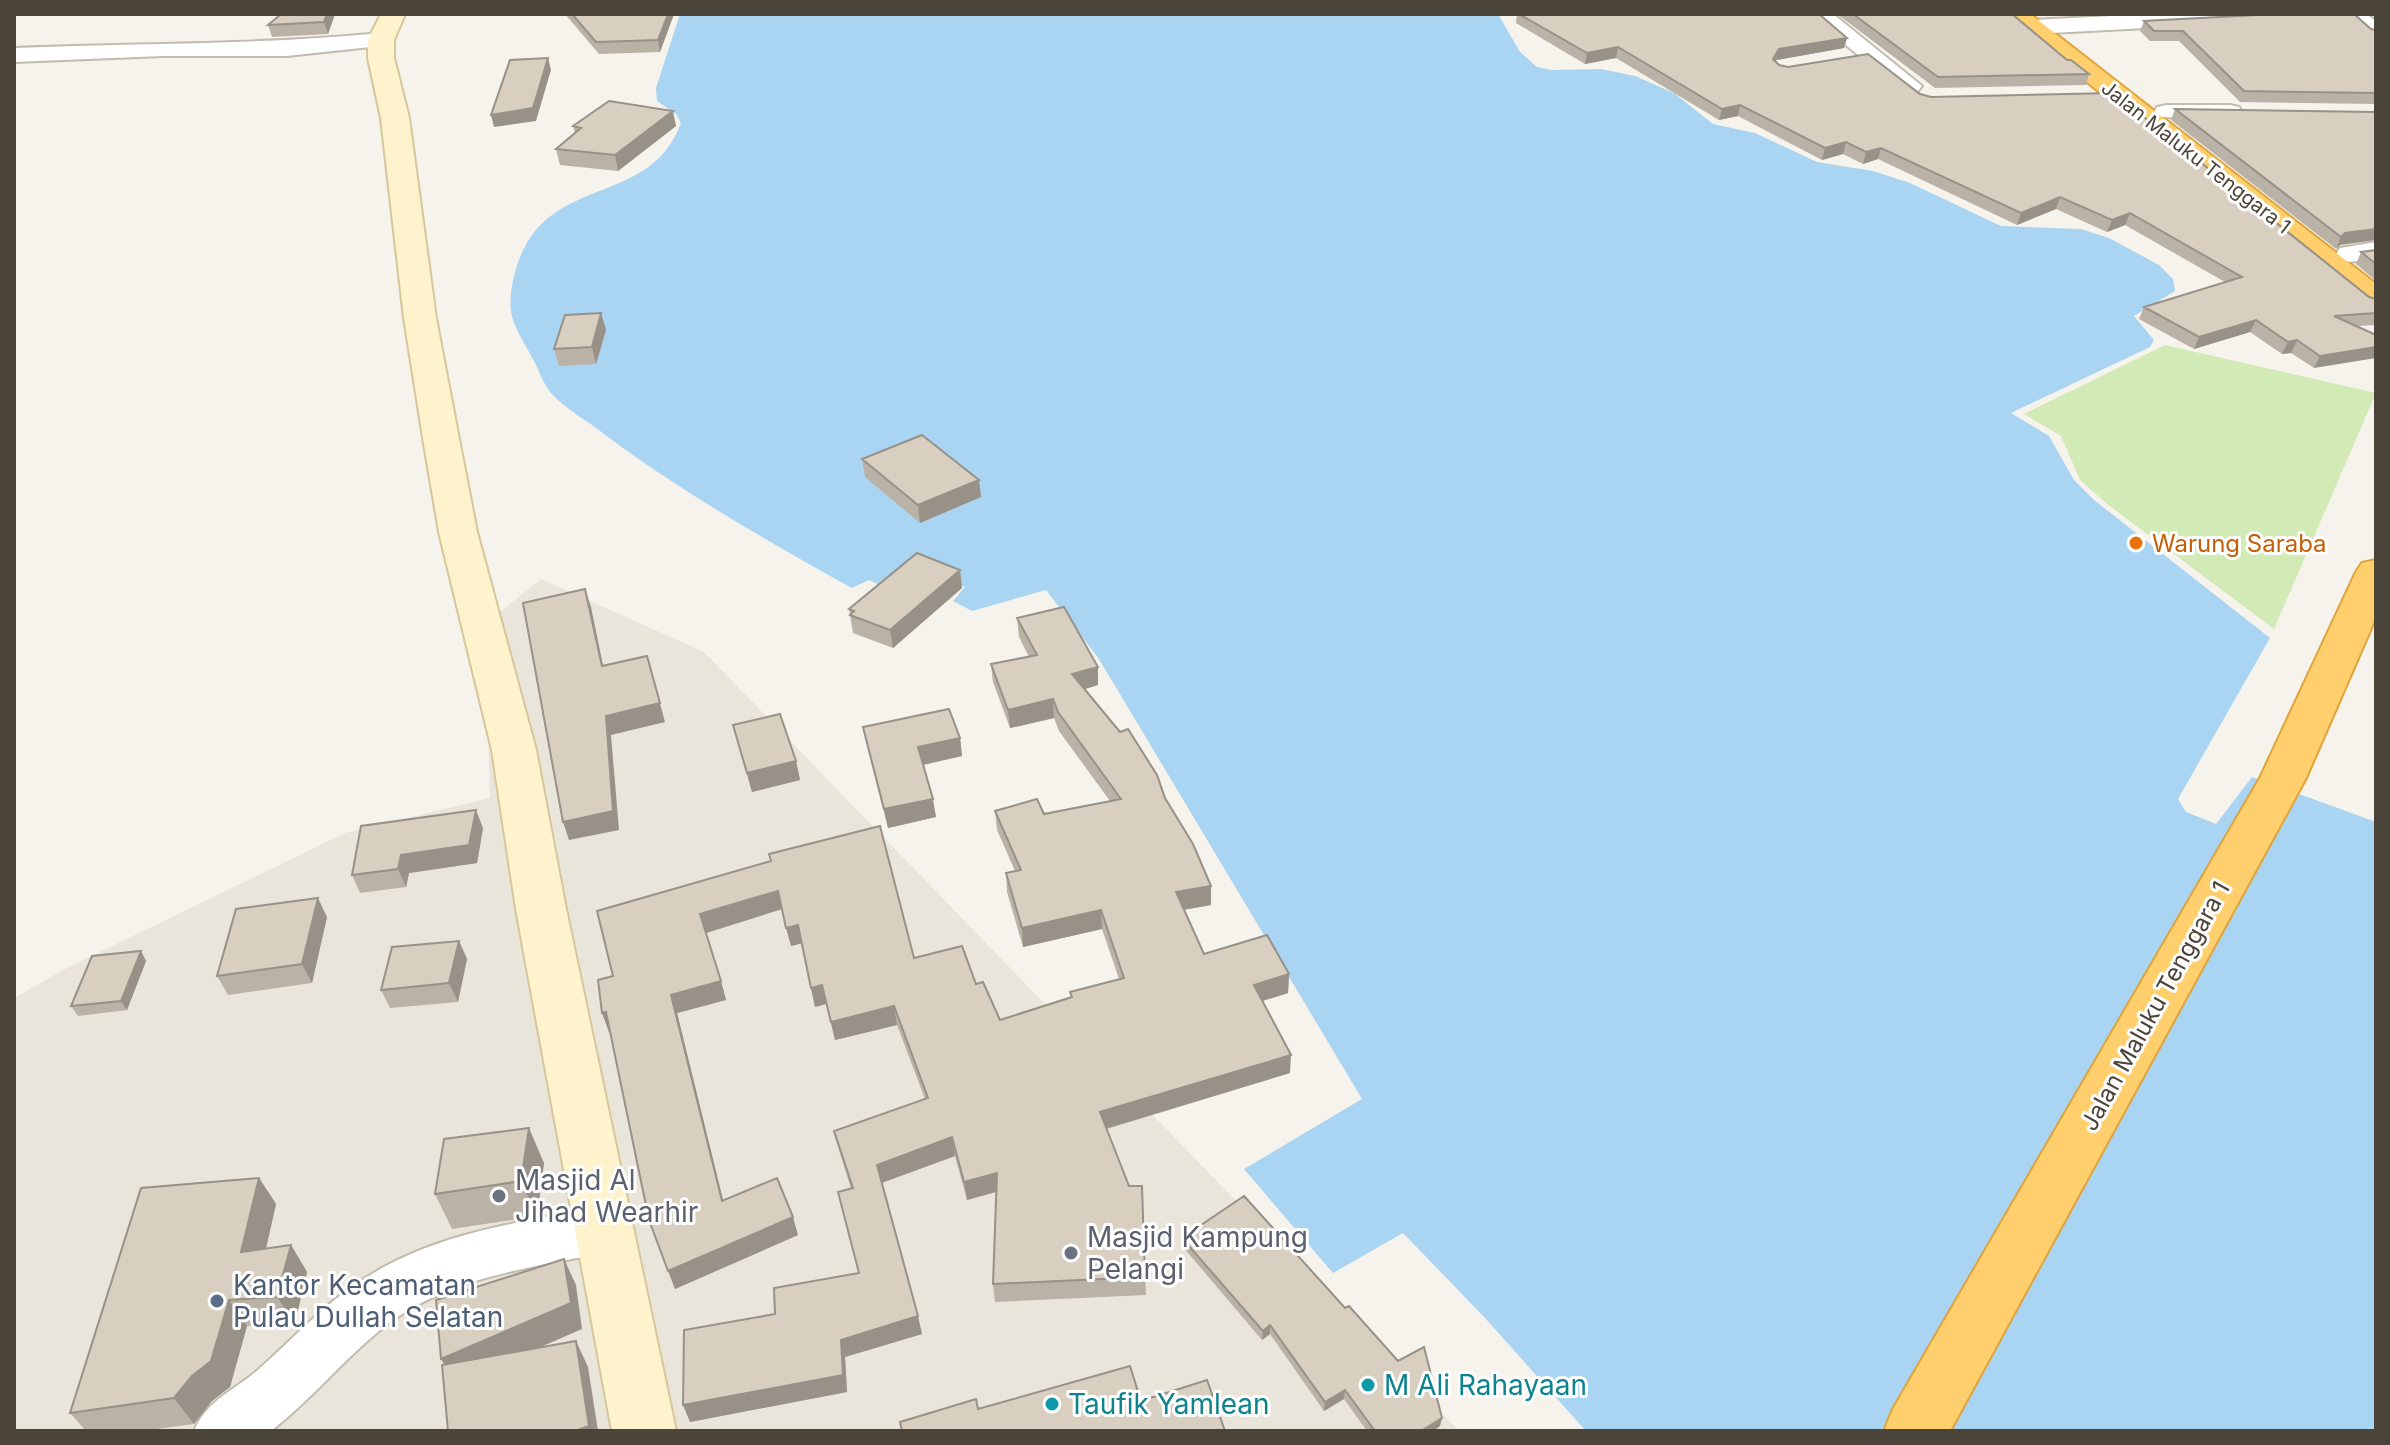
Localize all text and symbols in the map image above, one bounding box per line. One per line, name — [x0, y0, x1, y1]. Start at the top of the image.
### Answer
street label: Jalan Maluku Tenggara 1 — [2097, 76, 2295, 238]
place label: Warung Saraba — [2152, 529, 2327, 558]
marker: Warung Saraba — [2127, 534, 2145, 552]
street label: Jalan Maluku Tenggara 1 — [2074, 876, 2236, 1136]
place label: Masjid Al Jihad Wearhir — [515, 1163, 698, 1229]
marker: Masjid Al Jihad Wearhir — [490, 1187, 508, 1205]
place label: Masjid Kampung Pelangi — [1087, 1220, 1308, 1286]
marker: Masjid Kampung Pelangi — [1062, 1244, 1080, 1262]
place label: Kantor Kecamatan Pulau Dullah Selatan — [233, 1268, 503, 1334]
marker: Kantor Kecamatan Pulau Dullah Selatan — [208, 1292, 226, 1310]
place label: M Ali Rahayaan — [1384, 1368, 1587, 1402]
marker: M Ali Rahayaan — [1359, 1376, 1377, 1394]
place label: Taufik Yamlean — [1068, 1387, 1270, 1421]
marker: Taufik Yamlean — [1043, 1395, 1061, 1413]

